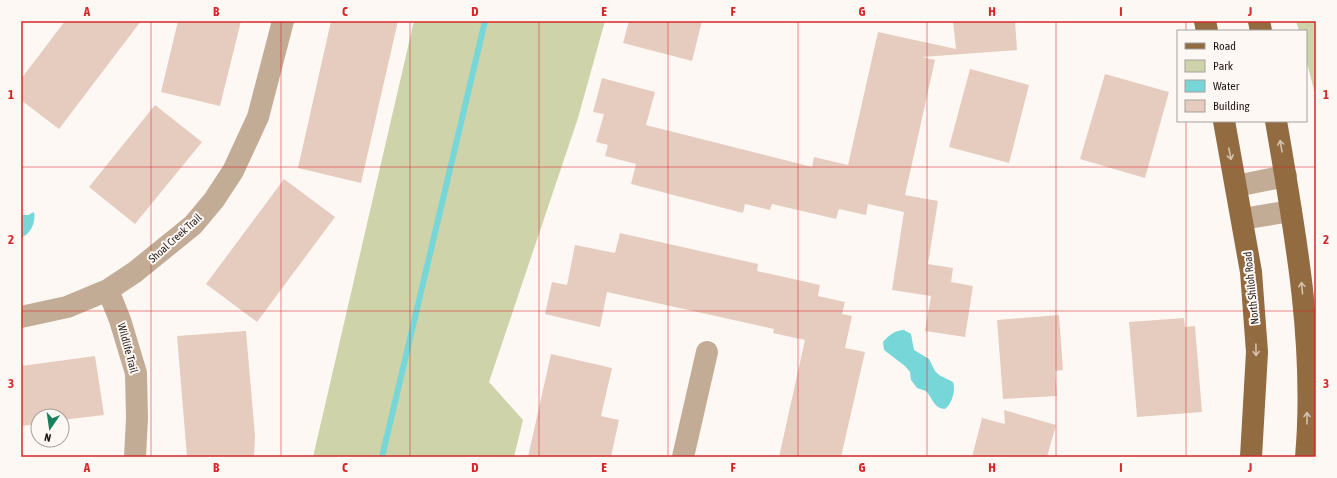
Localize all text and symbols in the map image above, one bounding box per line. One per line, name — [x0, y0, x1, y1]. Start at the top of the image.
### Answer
text: A — [83, 4, 91, 19]
text: B — [213, 4, 220, 19]
text: C — [342, 4, 348, 19]
text: D — [471, 4, 479, 19]
text: E — [601, 4, 607, 19]
text: F — [730, 4, 736, 19]
text: G — [859, 4, 866, 19]
text: H — [988, 4, 996, 19]
text: I — [1119, 4, 1123, 19]
text: J — [1247, 4, 1252, 19]
legend — [1177, 30, 1307, 122]
text: Road — [1213, 39, 1236, 53]
text: Park — [1213, 59, 1234, 73]
text: Water — [1213, 79, 1240, 93]
text: 1 — [8, 87, 14, 102]
text: 1 — [1323, 87, 1329, 102]
text: Building — [1213, 99, 1251, 113]
one-way arrow — [1276, 140, 1284, 153]
one-way arrow — [1226, 147, 1234, 160]
street label: Shoal Creek Trail — [146, 211, 204, 265]
text: 2 — [8, 232, 14, 247]
text: 2 — [1323, 232, 1329, 247]
street label: North Shiloh Road — [1241, 251, 1261, 325]
one-way arrow — [1298, 282, 1305, 295]
street label: Wildlife Trail — [116, 322, 140, 374]
one-way arrow — [1253, 343, 1260, 356]
text: 3 — [8, 376, 14, 391]
text: 3 — [1323, 376, 1329, 391]
north arrow — [30, 408, 70, 448]
one-way arrow — [1303, 412, 1311, 425]
text: N — [43, 431, 52, 444]
text: A — [83, 460, 91, 475]
text: B — [213, 460, 220, 475]
text: C — [342, 460, 348, 475]
text: D — [471, 460, 479, 475]
text: E — [601, 460, 607, 475]
text: F — [730, 460, 736, 475]
text: G — [859, 460, 866, 475]
text: H — [988, 460, 996, 475]
text: I — [1119, 460, 1123, 475]
text: J — [1247, 460, 1252, 475]

